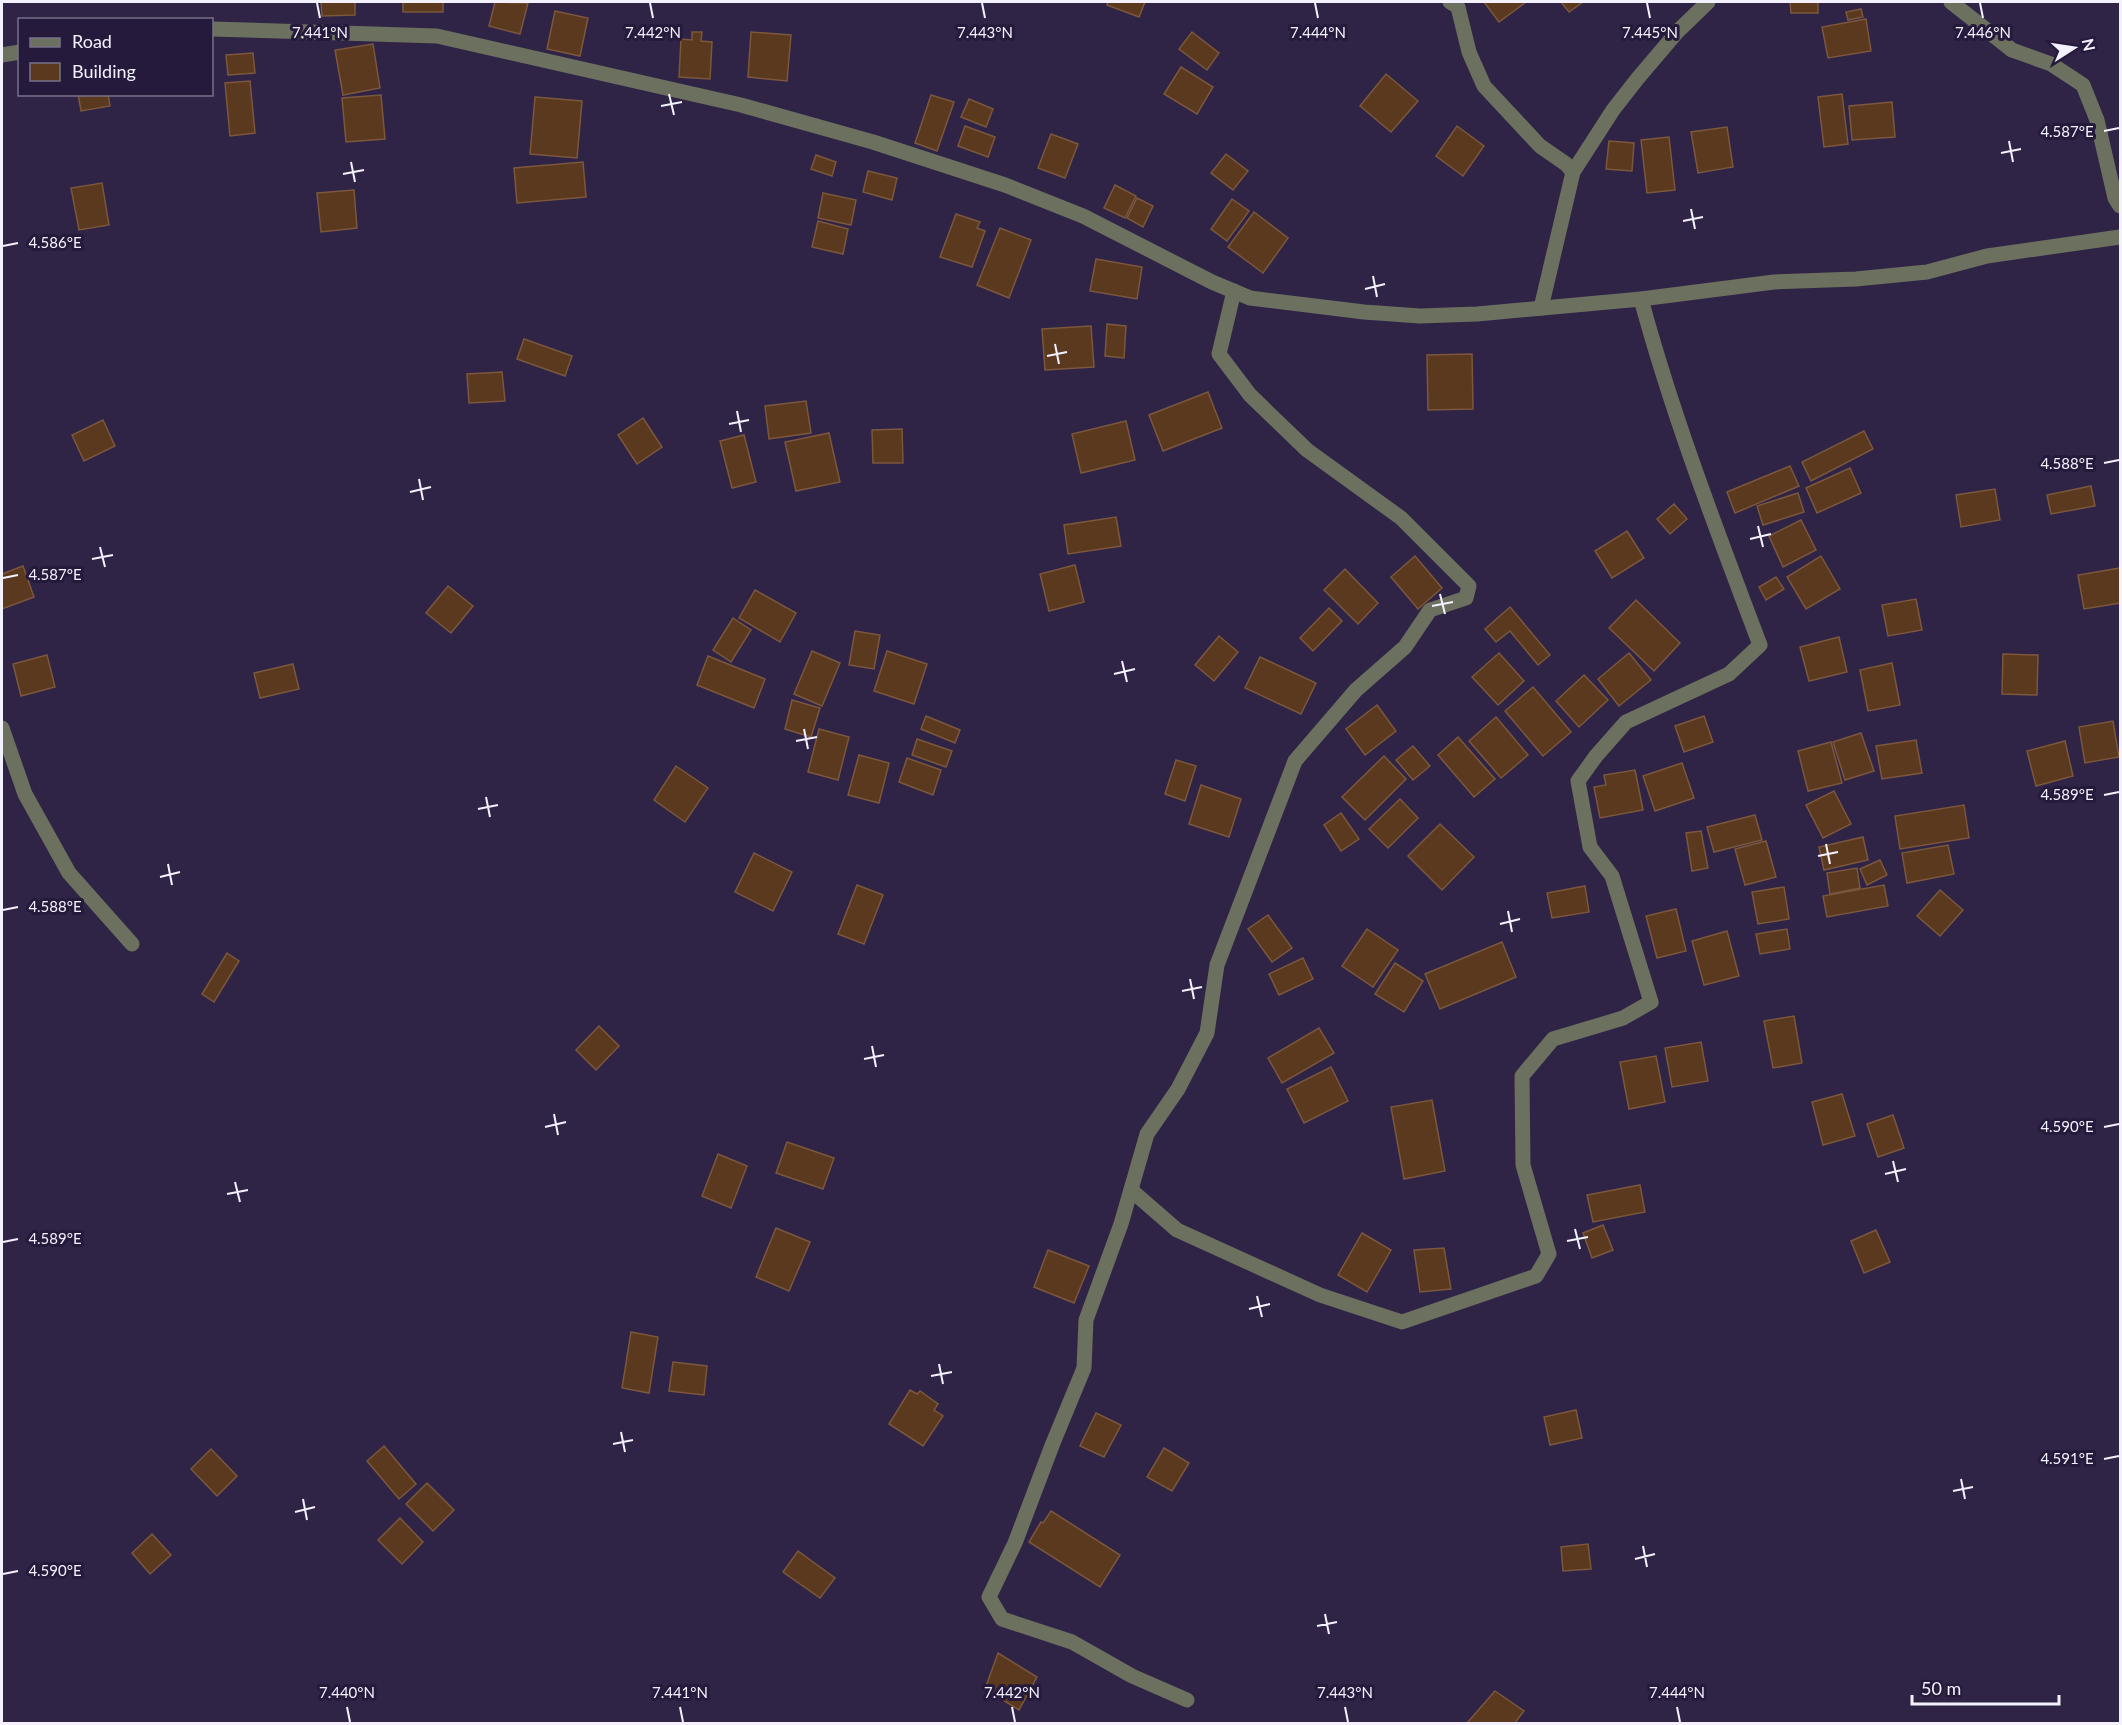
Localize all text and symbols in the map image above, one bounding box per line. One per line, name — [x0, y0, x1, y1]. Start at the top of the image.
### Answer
legend — [18, 18, 213, 96]
north arrow — [2044, 18, 2104, 78]
text: 7.441°N — [292, 23, 348, 41]
text: 7.442°N — [625, 23, 681, 41]
text: 7.443°N — [957, 23, 1013, 41]
text: 7.444°N — [1290, 23, 1346, 41]
text: 7.445°N — [1622, 23, 1678, 41]
text: 7.446°N — [1955, 23, 2011, 41]
text: Road — [72, 30, 112, 52]
text: N — [2079, 37, 2100, 53]
text: Building — [72, 60, 136, 82]
text: 4.587°E — [2040, 122, 2094, 140]
text: 4.586°E — [28, 233, 82, 251]
text: 4.588°E — [2040, 454, 2094, 472]
text: 4.587°E — [28, 565, 82, 583]
text: 4.589°E — [2040, 785, 2094, 803]
text: 4.588°E — [28, 897, 82, 915]
text: 4.590°E — [2040, 1117, 2094, 1135]
text: 4.589°E — [28, 1229, 82, 1247]
text: 4.591°E — [2040, 1449, 2094, 1467]
text: 4.590°E — [28, 1561, 82, 1579]
scale bar — [1912, 1668, 2059, 1706]
text: 50 m — [1921, 1677, 1961, 1699]
text: 7.440°N — [319, 1683, 375, 1701]
text: 7.441°N — [652, 1683, 708, 1701]
text: 7.442°N — [984, 1683, 1040, 1701]
text: 7.443°N — [1317, 1683, 1373, 1701]
text: 7.444°N — [1649, 1683, 1705, 1701]

